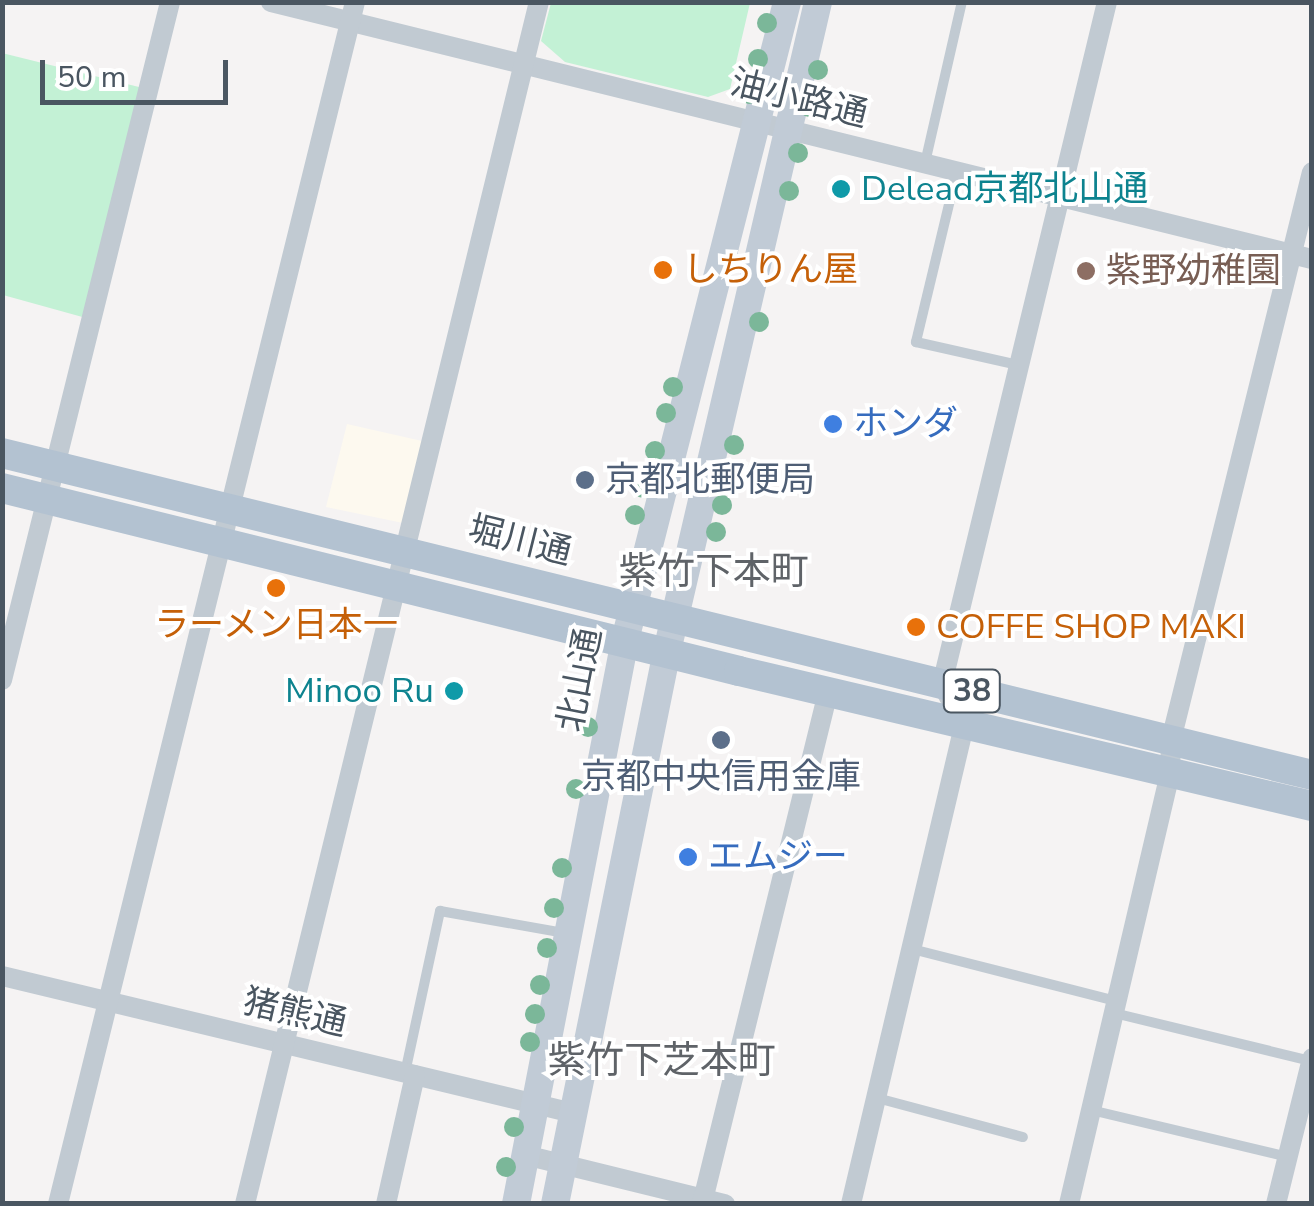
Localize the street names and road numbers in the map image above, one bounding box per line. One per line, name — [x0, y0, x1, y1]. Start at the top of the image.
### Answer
street label: 油小路通 — [726, 62, 872, 136]
street label: 堀川通 — [464, 508, 576, 574]
street label: 北山通 — [549, 624, 611, 736]
road number: 38 — [942, 664, 1002, 718]
street label: 猪熊通 — [239, 981, 351, 1045]

